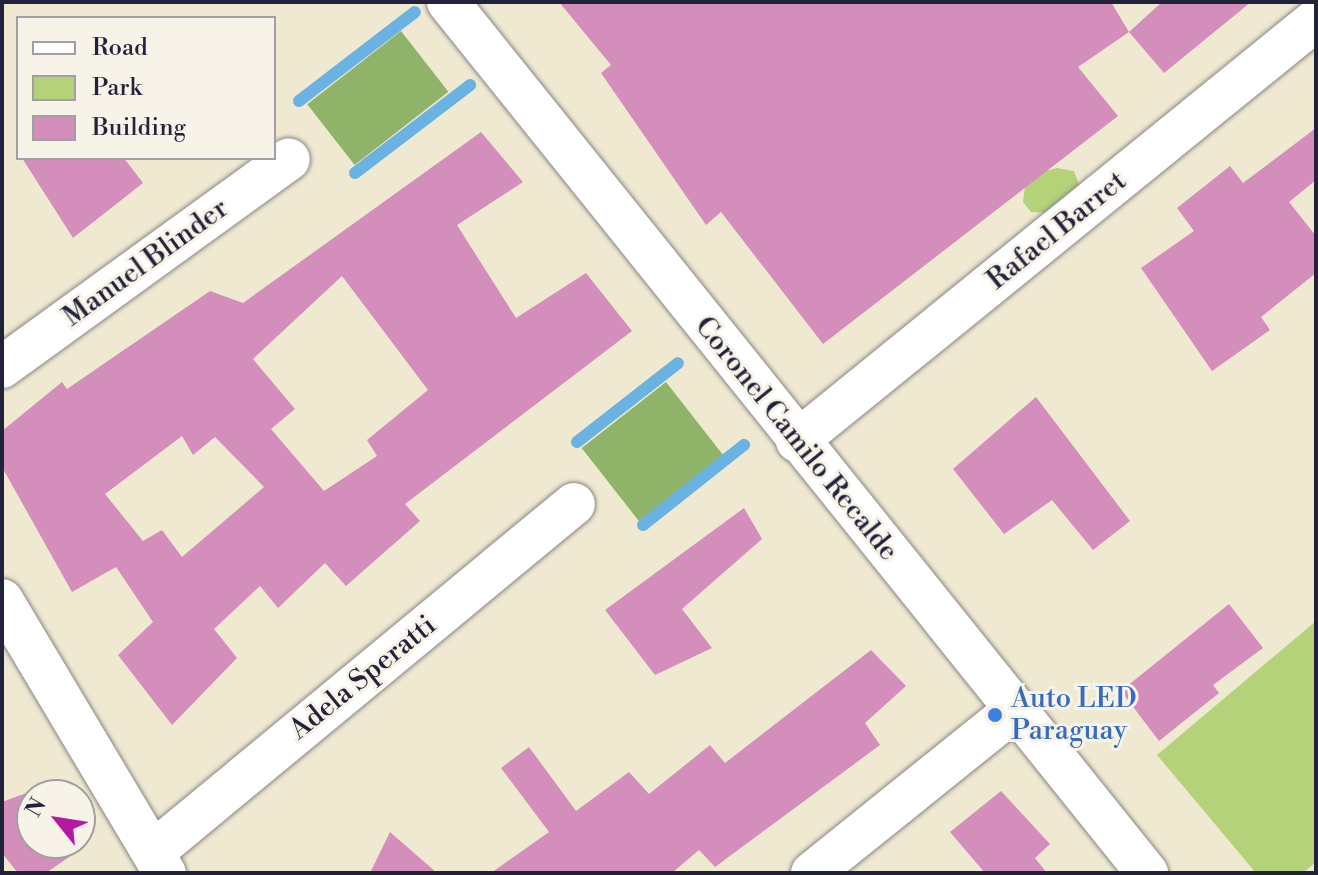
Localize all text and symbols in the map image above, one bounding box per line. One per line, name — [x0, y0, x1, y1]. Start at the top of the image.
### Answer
legend — [16, 16, 276, 160]
text: Road — [92, 33, 148, 63]
text: Park — [92, 73, 142, 103]
text: Building — [92, 113, 186, 143]
street label: Rafael Barret — [981, 165, 1133, 297]
street label: Manuel Blinder — [57, 192, 235, 334]
street label: Coronel Camilo Recalde — [687, 310, 905, 568]
street label: Adela Speratti — [283, 609, 443, 747]
place label: Auto LED Paraguay — [1011, 682, 1137, 748]
marker: Auto LED Paraguay — [986, 706, 1004, 724]
north arrow — [16, 779, 96, 859]
text: N — [20, 793, 53, 822]

